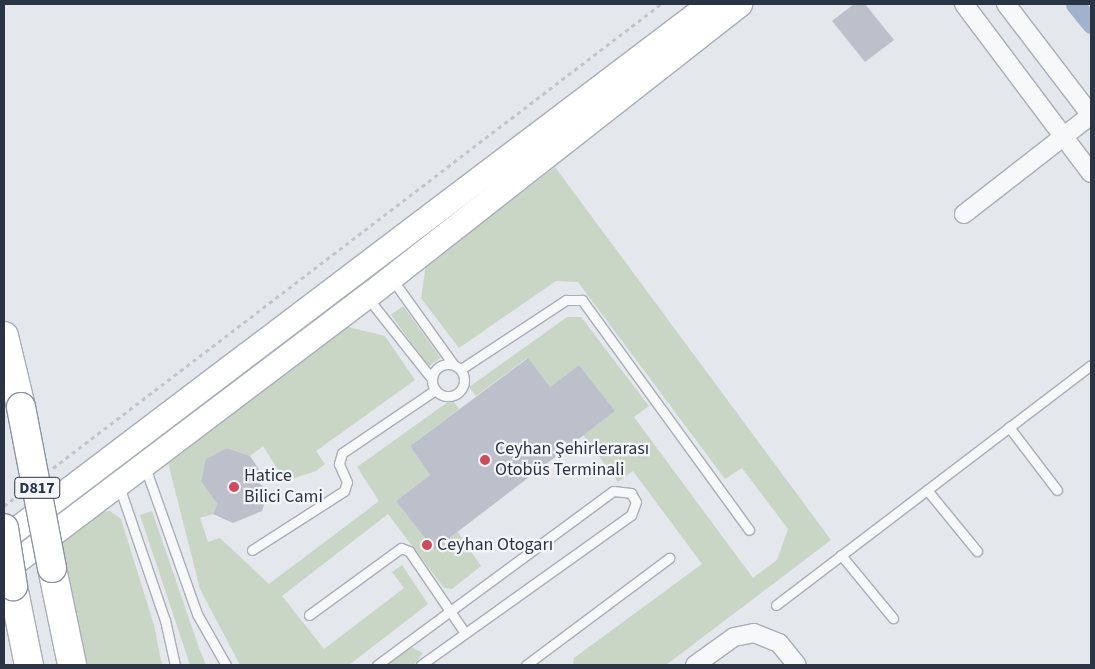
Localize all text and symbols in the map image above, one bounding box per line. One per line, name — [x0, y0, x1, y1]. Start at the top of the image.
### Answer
place label: Ceyhan Şehirlerarası Otobüs Terminali — [495, 439, 649, 482]
marker: Ceyhan Şehirlerarası Otobüs Terminali — [479, 454, 491, 466]
place label: Hatice Bilici Cami — [244, 466, 323, 508]
road number: D817 — [13, 474, 61, 502]
marker: Hatice Bilici Cami — [228, 481, 240, 493]
place label: Ceyhan Otogarı — [437, 534, 553, 556]
marker: Ceyhan Otogarı — [421, 539, 433, 551]

